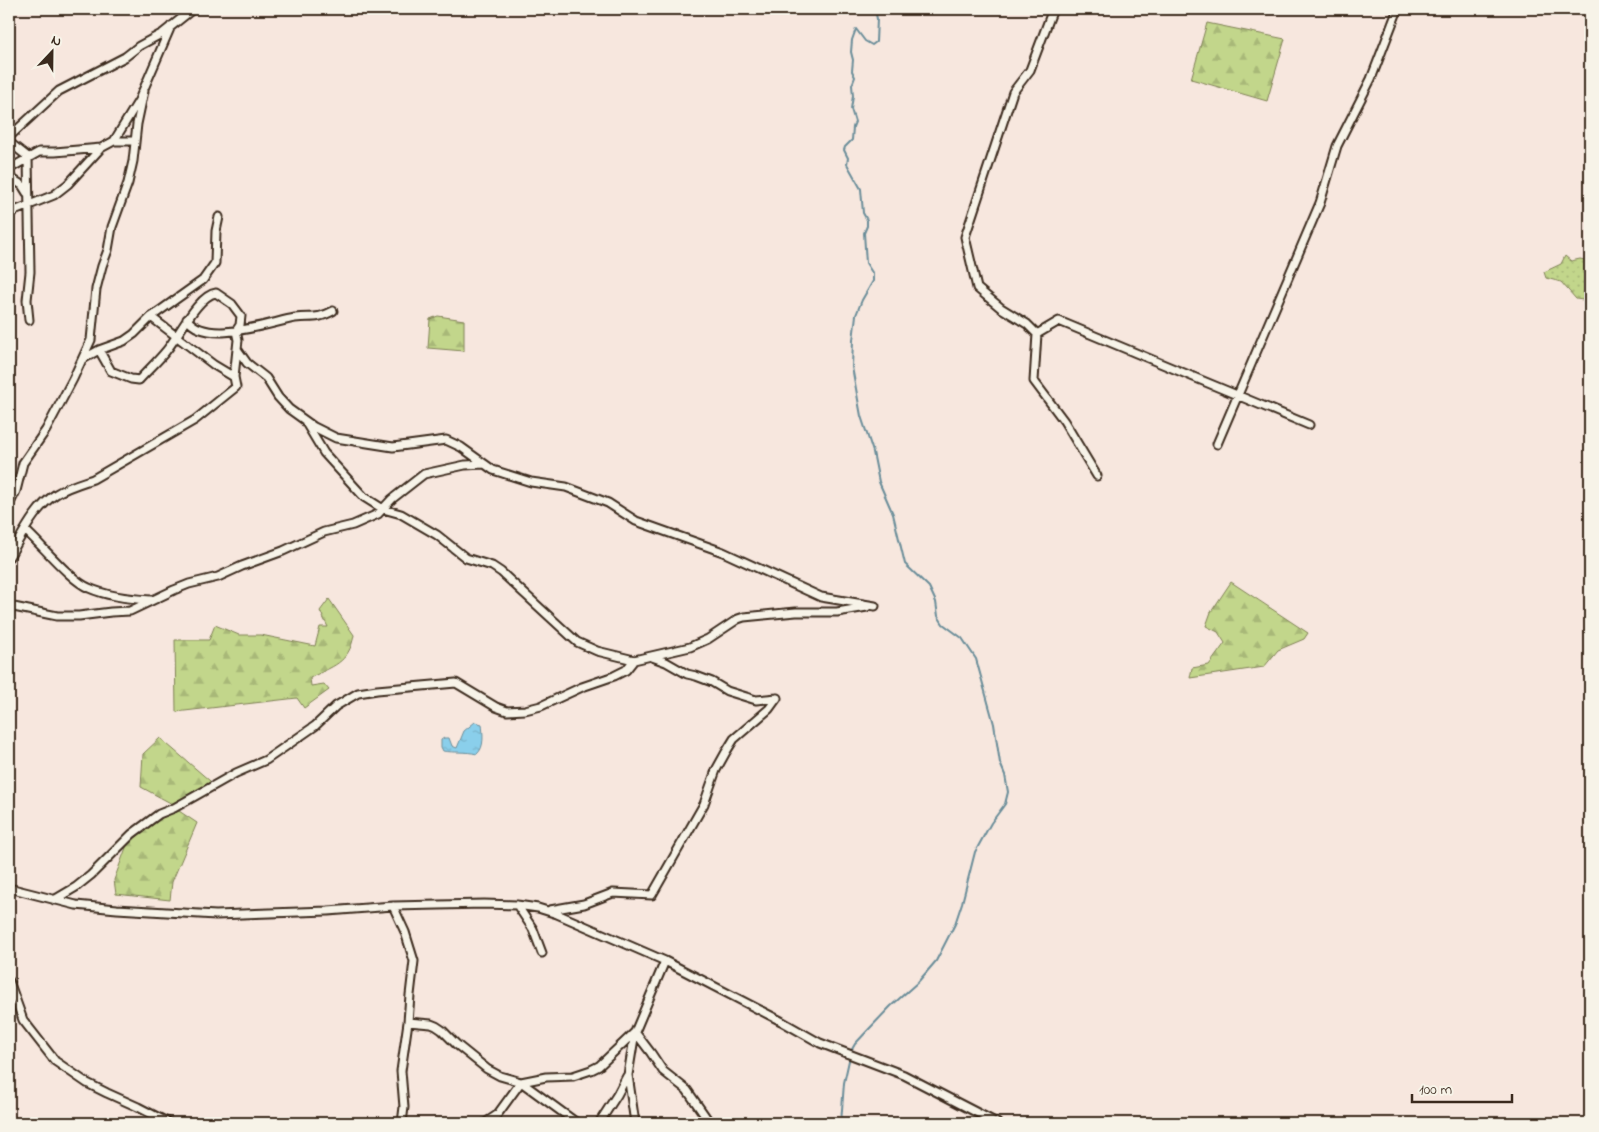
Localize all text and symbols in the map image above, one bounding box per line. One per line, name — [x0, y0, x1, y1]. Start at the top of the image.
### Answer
north arrow — [28, 28, 78, 78]
text: N — [48, 30, 65, 53]
scale bar — [1412, 1072, 1512, 1104]
text: 100 m — [1419, 1079, 1452, 1101]

